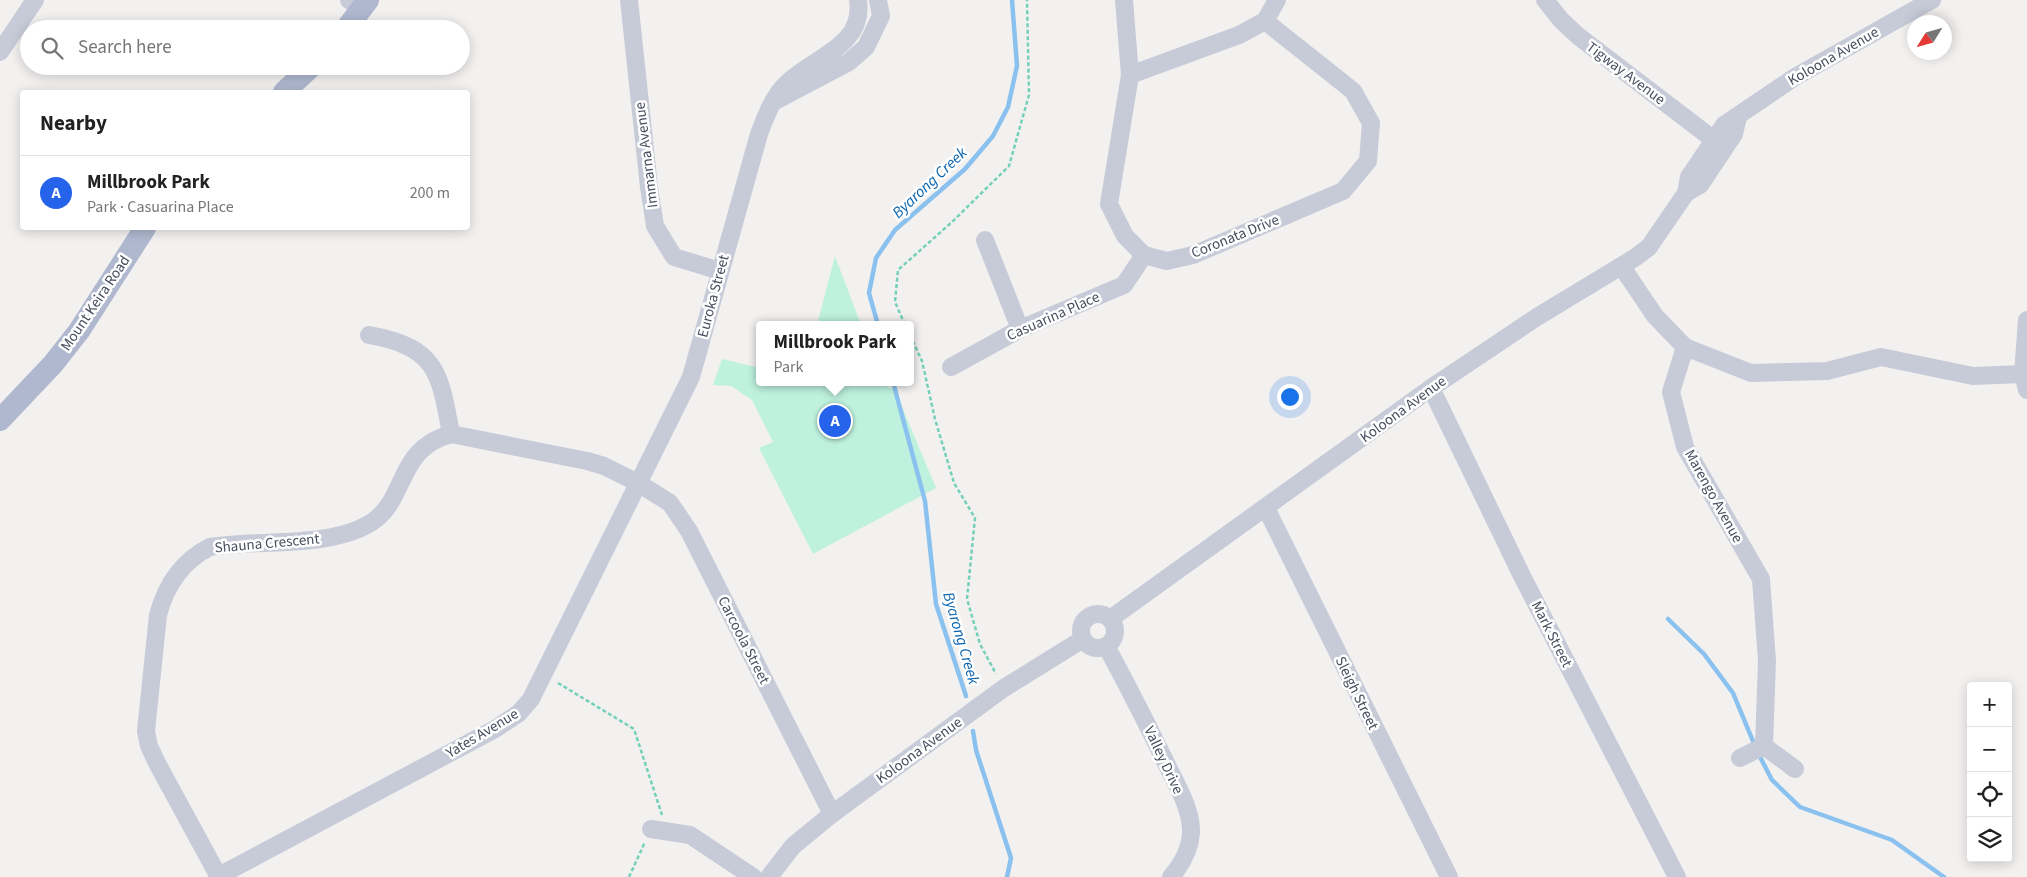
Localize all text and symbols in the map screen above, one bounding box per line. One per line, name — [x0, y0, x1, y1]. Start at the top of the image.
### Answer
north arrow — [1907, 15, 1952, 60]
search box — [20, 20, 470, 75]
street label: Koloona Avenue — [1784, 22, 1883, 91]
icon: search — [38, 34, 66, 62]
text: Search here — [78, 34, 172, 61]
street label: Tigway Avenue — [1582, 37, 1669, 110]
street label: Immarna Avenue — [630, 101, 663, 209]
text: Nearby — [40, 108, 107, 138]
water label: Byarong Creek — [887, 142, 972, 223]
text: Millbrook Park — [87, 169, 210, 196]
text: A — [51, 182, 61, 204]
text: 200 m — [410, 182, 450, 204]
text: Park · Casuarina Place — [87, 196, 234, 218]
street label: Coronata Drive — [1188, 209, 1282, 264]
street label: Mount Keira Road — [56, 251, 135, 355]
street label: Euroka Street — [692, 253, 735, 340]
street label: Casuarina Place — [1003, 287, 1103, 346]
popup — [756, 321, 914, 386]
text: Millbrook Park — [774, 329, 896, 356]
text: Park — [774, 356, 804, 378]
street label: Koloona Avenue — [1356, 371, 1451, 448]
your location — [1277, 384, 1303, 410]
pin: A — [819, 402, 851, 440]
street label: Marengo Avenue — [1679, 446, 1748, 547]
street label: Shauna Crescent — [214, 528, 320, 559]
water label: Byarong Creek — [937, 589, 985, 687]
street label: Carcoola Street — [712, 593, 775, 688]
street label: Mark Street — [1526, 598, 1577, 671]
street label: Sleigh Street — [1330, 653, 1383, 733]
map controls — [1967, 682, 2012, 862]
button: + — [1967, 682, 2012, 727]
street label: Yates Avenue — [441, 703, 523, 764]
street label: Koloona Avenue — [872, 712, 967, 789]
street label: Valley Drive — [1139, 723, 1188, 798]
button: − — [1967, 727, 2012, 772]
button: locate — [1967, 772, 2012, 817]
button: layers — [1967, 817, 2012, 862]

